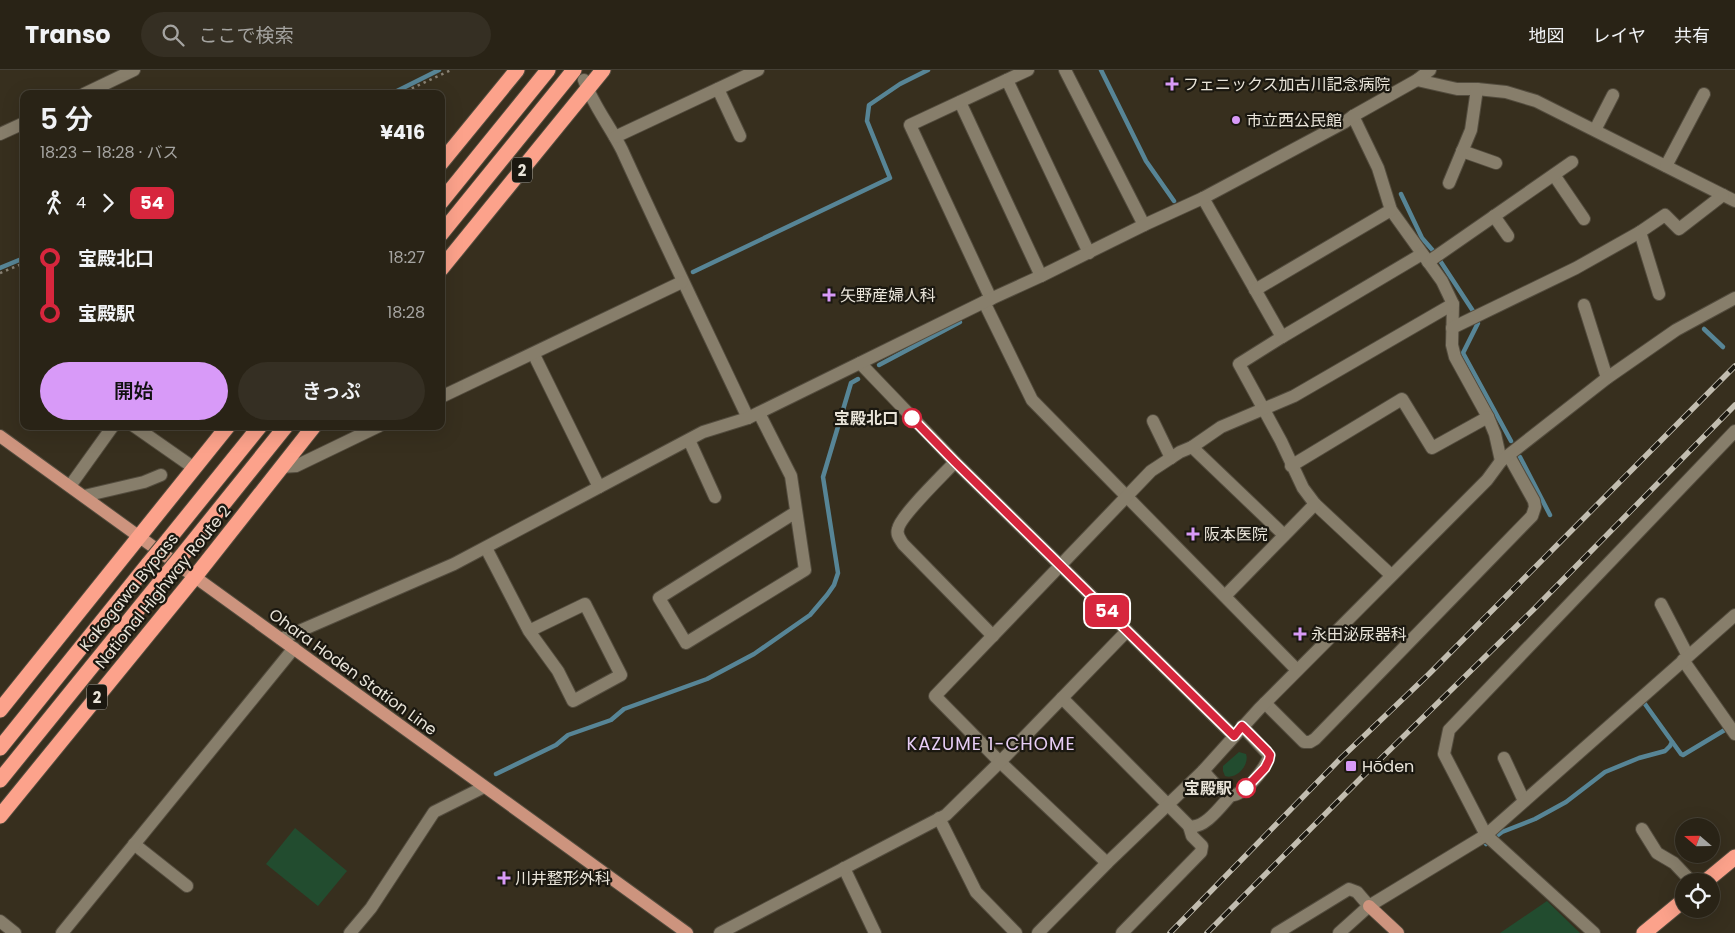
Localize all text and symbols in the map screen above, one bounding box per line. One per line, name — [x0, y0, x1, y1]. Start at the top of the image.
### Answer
search box — [141, 12, 491, 57]
text: Transo — [25, 18, 111, 51]
icon: search — [159, 21, 187, 49]
text: ここで検索 — [199, 22, 294, 49]
text: 地図 — [1529, 23, 1565, 48]
text: レイヤ — [1593, 23, 1646, 48]
text: 共有 — [1674, 23, 1710, 48]
place label: フェニックス加古川記念病院 — [1183, 73, 1391, 96]
marker: フェニックス加古川記念病院 — [1165, 77, 1179, 91]
text: 5 分 — [40, 100, 93, 139]
place label: 市立西公民館 — [1246, 109, 1342, 132]
marker: 市立西公民館 — [1230, 114, 1242, 126]
text: ¥416 — [380, 119, 425, 146]
text: 18:23 – 18:28 · バス — [40, 141, 178, 164]
road number: 2 — [512, 158, 532, 182]
icon: walk — [40, 189, 68, 217]
icon: forward — [94, 189, 122, 217]
text: 54 — [140, 190, 164, 215]
text: 4 — [76, 191, 86, 214]
text: 宝殿北口 — [78, 245, 154, 272]
text: 18:27 — [388, 246, 425, 269]
place label: 矢野産婦人科 — [840, 284, 936, 307]
marker: 矢野産婦人科 — [822, 288, 836, 302]
text: 宝殿駅 — [78, 300, 135, 327]
text: 18:28 — [387, 301, 425, 324]
button: 開始 — [40, 362, 228, 420]
button: きっぷ — [238, 362, 425, 420]
place label: 宝殿北口 — [834, 407, 898, 430]
marker: 宝殿北口 — [902, 408, 922, 428]
street label: National Highway Route 2 — [90, 500, 236, 674]
place label: 阪本医院 — [1204, 523, 1268, 546]
marker: 阪本医院 — [1186, 527, 1200, 541]
street label: Kakogawa Bypass — [74, 528, 184, 656]
line badge: 54 — [1084, 595, 1130, 627]
text: 54 — [1095, 598, 1119, 623]
street label: Ohara Hoden Station Line — [264, 603, 442, 741]
place label: 永田泌尿器科 — [1311, 623, 1407, 646]
marker: 永田泌尿器科 — [1293, 627, 1307, 641]
road number: 2 — [87, 684, 107, 710]
district label: KAZUME 1-CHOME — [906, 731, 1076, 756]
place label: Hōden — [1362, 755, 1414, 778]
marker: Hōden — [1344, 759, 1358, 773]
place label: 宝殿駅 — [1184, 777, 1232, 800]
marker: 宝殿駅 — [1236, 778, 1256, 798]
north arrow — [1675, 818, 1720, 862]
map controls — [1675, 818, 1720, 918]
place label: 川井整形外科 — [515, 867, 611, 890]
marker: 川井整形外科 — [497, 871, 511, 885]
button: locate — [1675, 873, 1720, 918]

